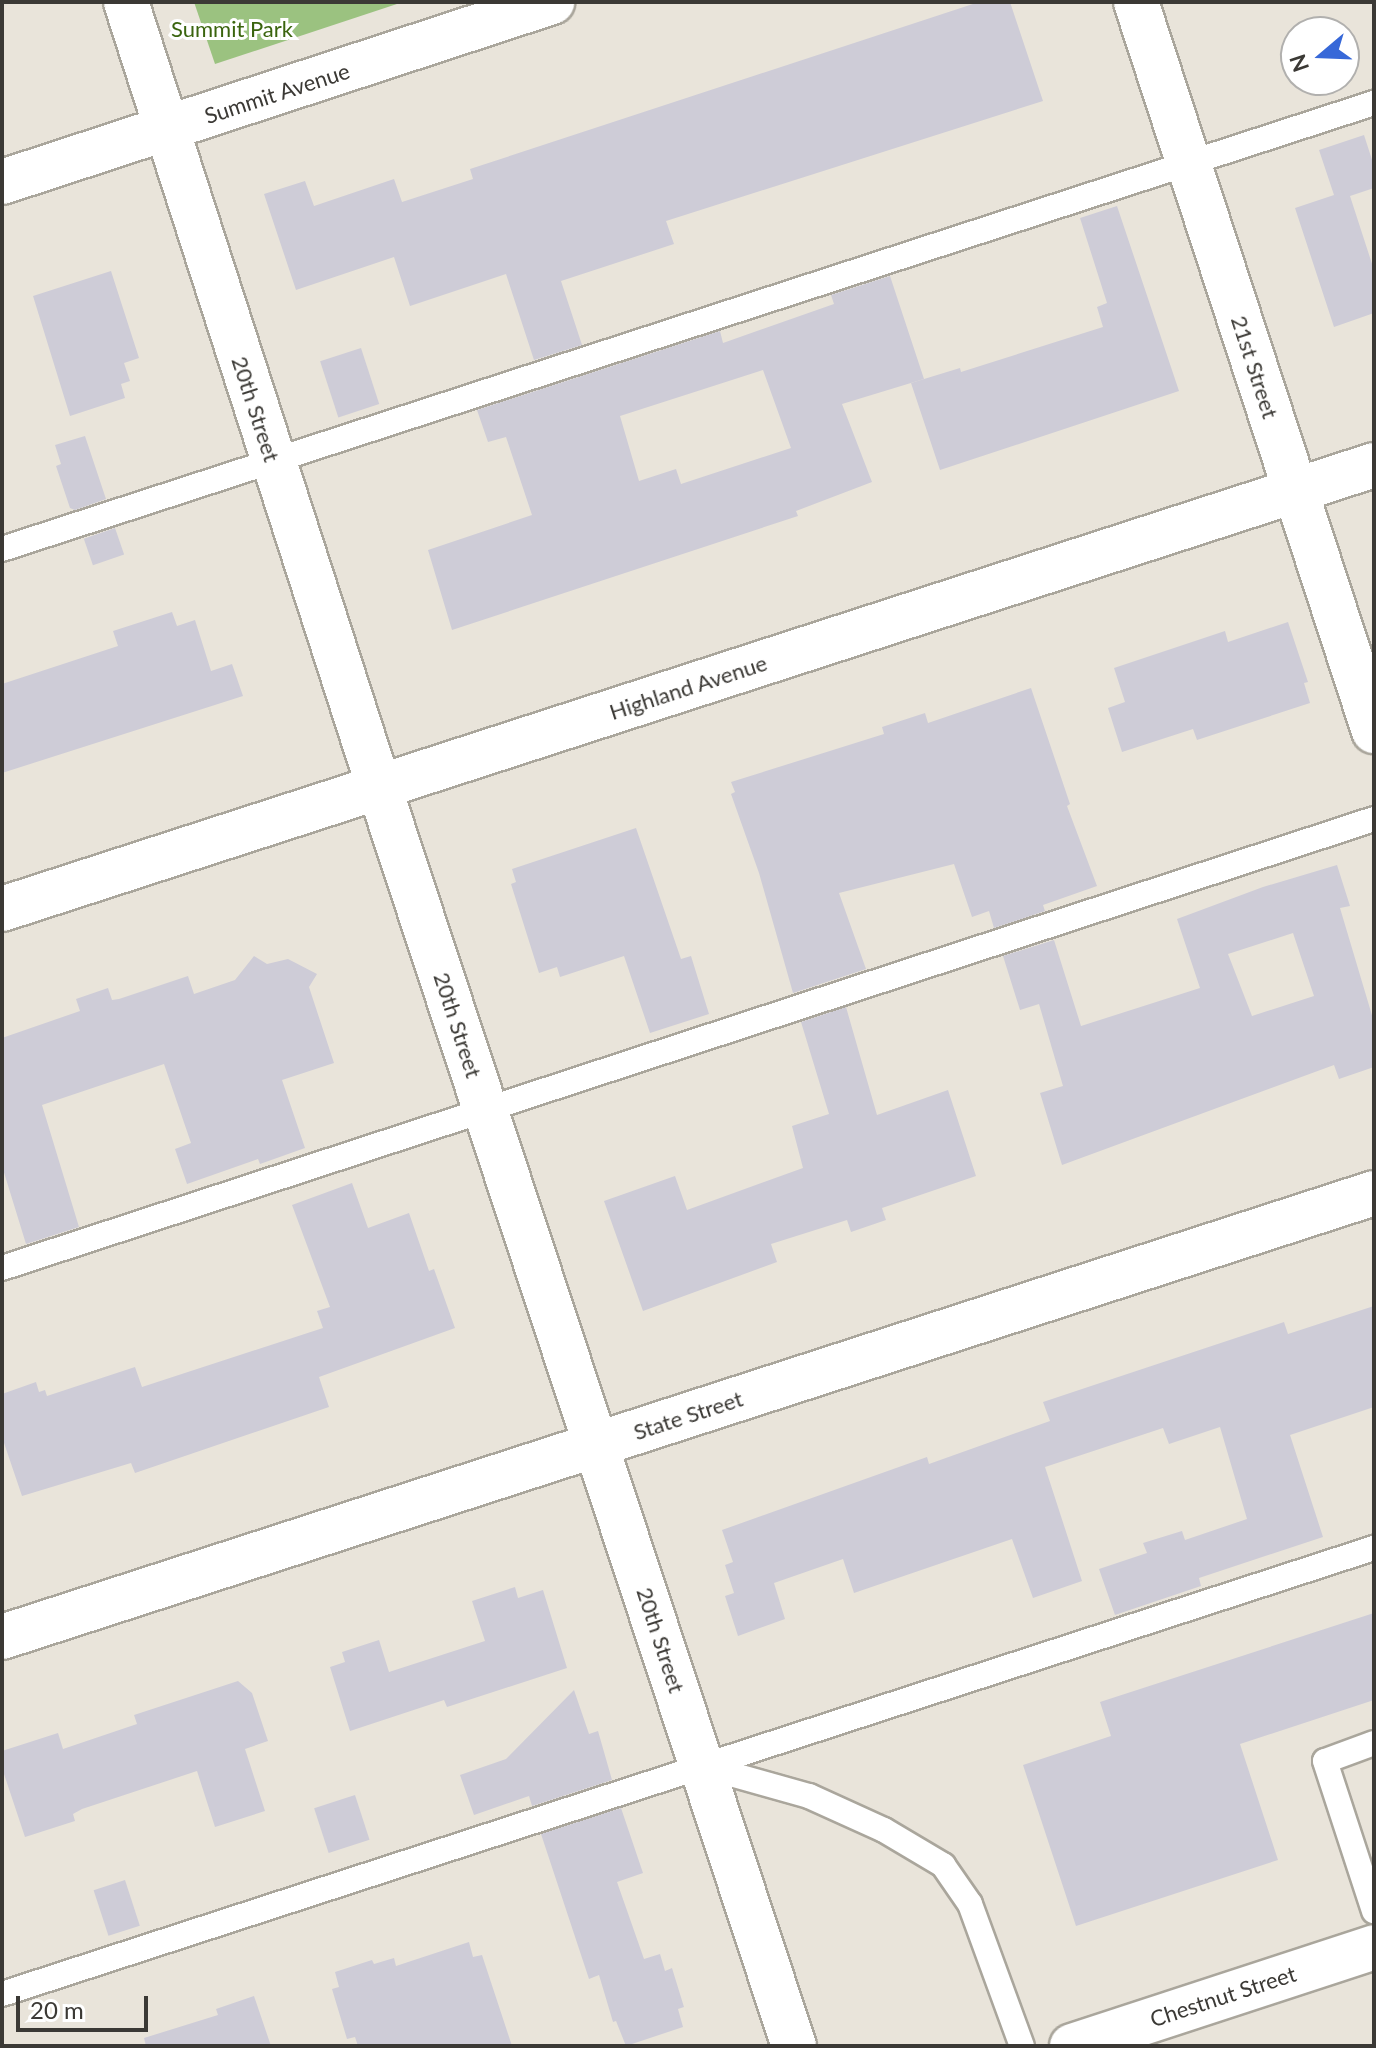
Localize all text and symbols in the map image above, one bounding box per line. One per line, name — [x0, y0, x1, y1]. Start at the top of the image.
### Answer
park label: Summit Park — [171, 16, 293, 42]
north arrow — [1280, 16, 1360, 96]
text: N — [1283, 51, 1314, 76]
street label: Summit Avenue — [201, 57, 353, 129]
street label: 21st Street — [1226, 312, 1284, 422]
street label: 20th Street — [227, 353, 285, 465]
street label: Highland Avenue — [606, 649, 770, 725]
street label: 20th Street — [429, 969, 487, 1081]
street label: State Street — [630, 1385, 746, 1445]
street label: 20th Street — [632, 1584, 690, 1696]
street label: Chestnut Street — [1147, 1960, 1299, 2032]
scale bar — [20, 1980, 152, 2030]
text: 20 m — [30, 1995, 84, 2024]

